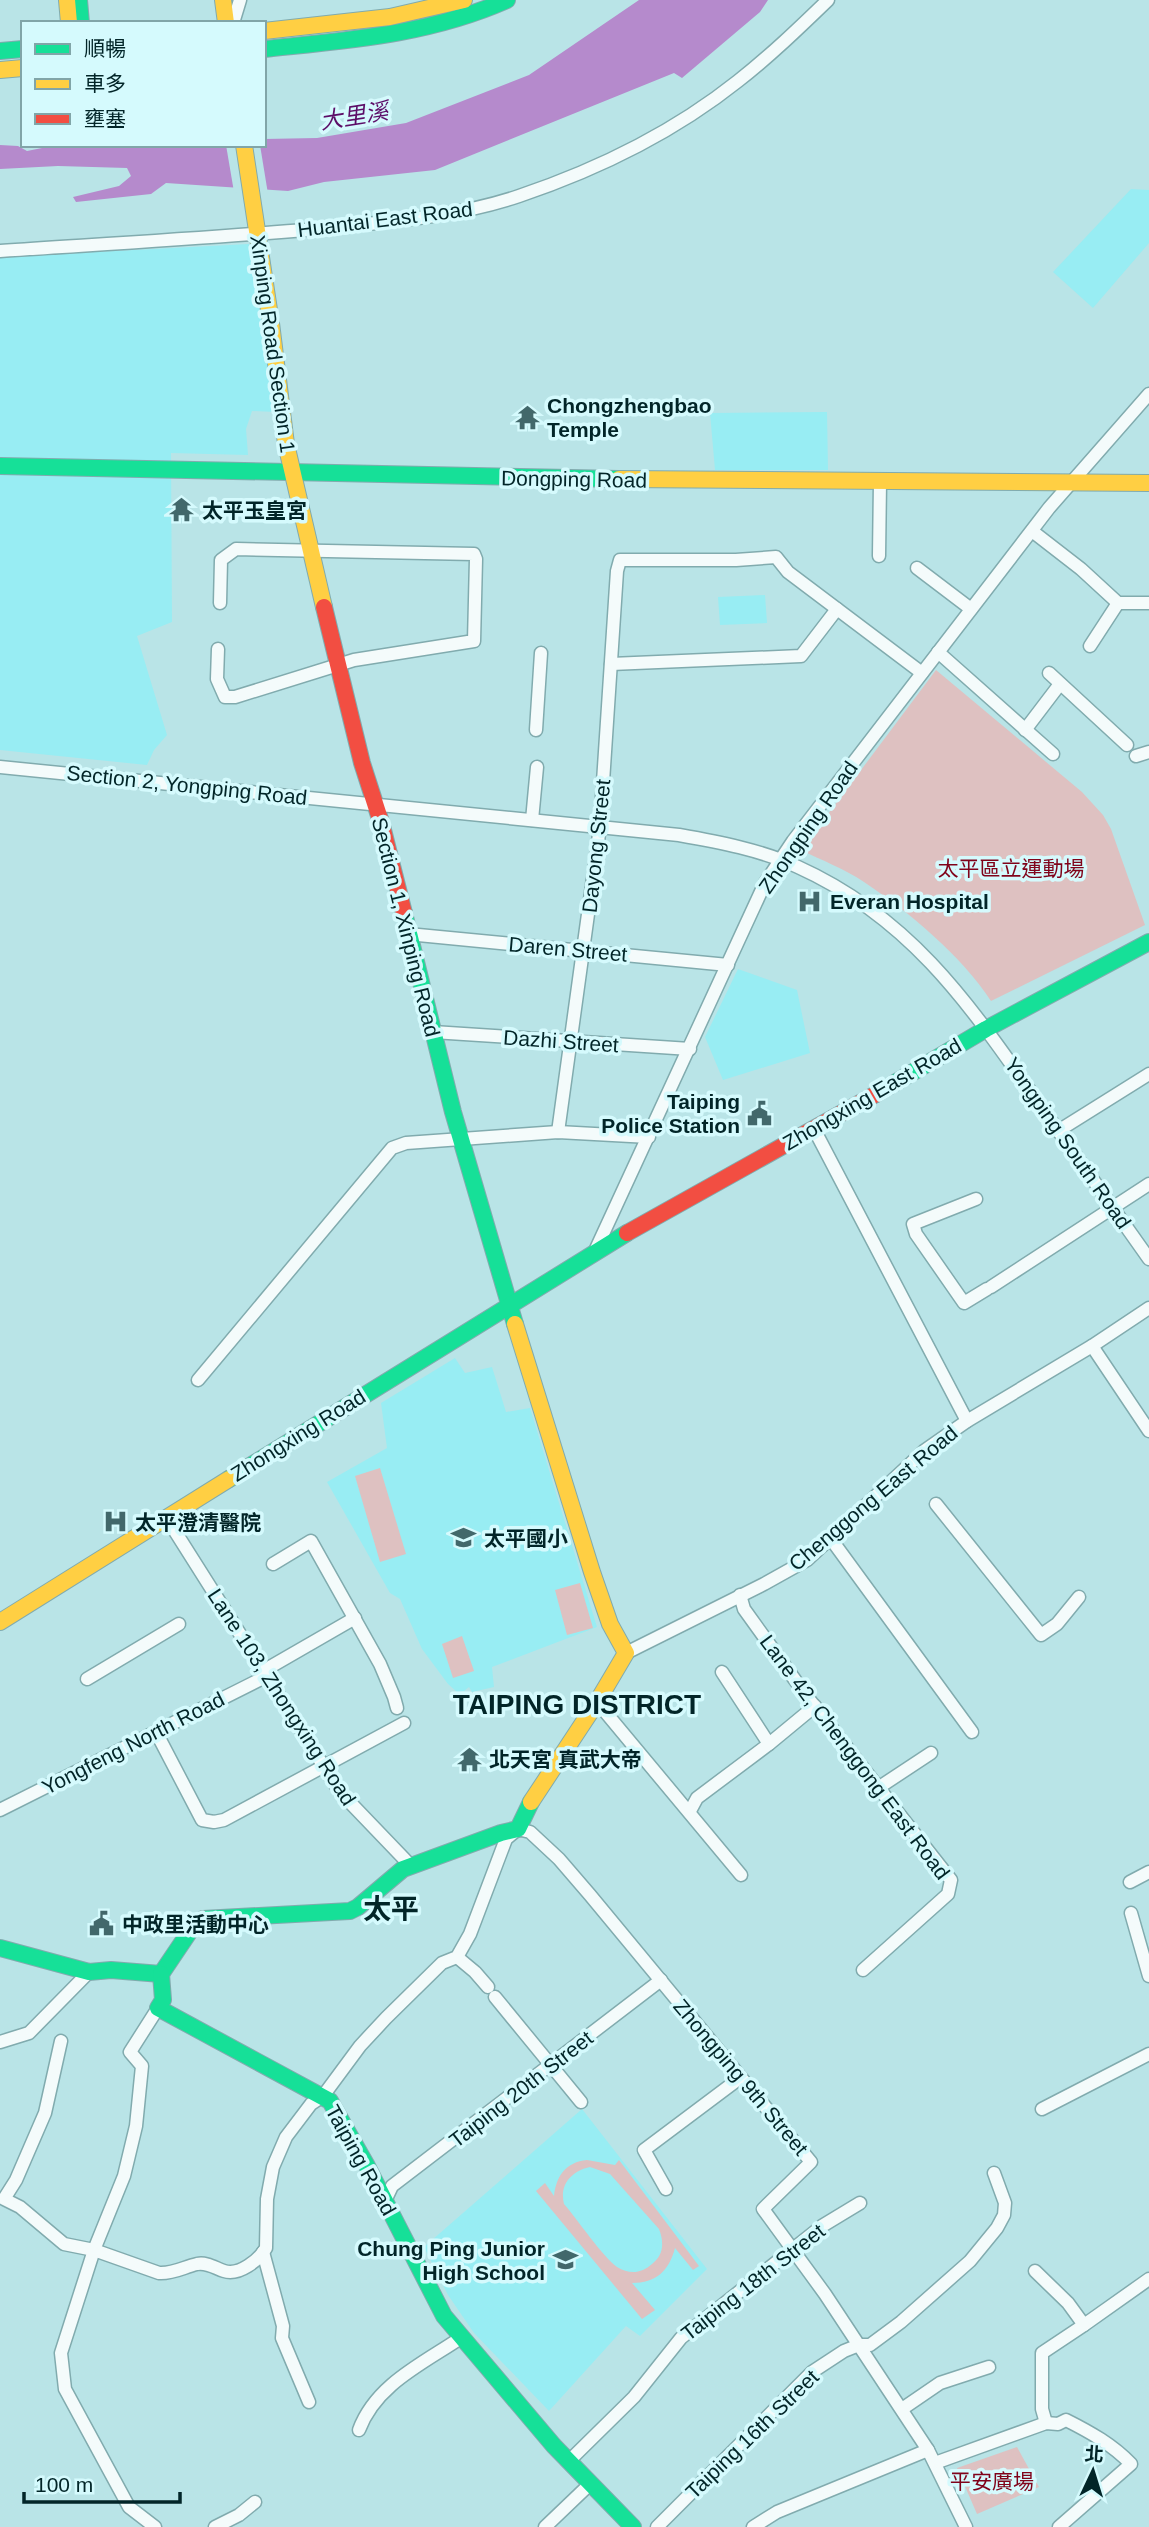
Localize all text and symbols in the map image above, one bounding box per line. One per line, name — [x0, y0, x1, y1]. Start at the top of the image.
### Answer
legend — [21, 21, 266, 147]
text: 順暢 — [84, 37, 126, 60]
text: 車多 — [84, 72, 126, 95]
water label: 大里溪 — [318, 97, 393, 134]
text: 壅塞 — [84, 107, 126, 130]
street label: Huantai East Road — [296, 197, 474, 241]
street label: Xinping Road Section 1 — [246, 234, 300, 454]
place label: Chongzhengbao Temple — [547, 394, 711, 441]
temple icon: Chongzhengbao Temple — [513, 403, 541, 431]
street label: Dongping Road — [501, 466, 647, 492]
temple icon: 太平玉皇宮 — [168, 496, 196, 524]
place label: 太平玉皇宮 — [202, 499, 307, 522]
street label: Zhongping Road — [754, 757, 862, 897]
street label: Section 2, Yongping Road — [66, 761, 308, 809]
street label: Dayong Street — [578, 778, 614, 914]
street label: Section 1, Xinping Road — [368, 815, 444, 1039]
park label: 太平區立運動場 — [938, 857, 1085, 880]
hospital icon: Everan Hospital — [796, 887, 824, 915]
place label: Everan Hospital — [830, 890, 989, 913]
street label: Daren Street — [508, 932, 628, 966]
street label: Dazhi Street — [503, 1025, 620, 1057]
street label: Zhongxing East Road — [779, 1034, 965, 1154]
street label: Yongping South Road — [1000, 1053, 1136, 1233]
place label: Taiping Police Station — [601, 1090, 740, 1137]
public building icon: Taiping Police Station — [746, 1099, 774, 1127]
street label: Zhongxing Road — [227, 1384, 369, 1486]
street label: Chenggong East Road — [784, 1421, 962, 1575]
hospital icon: 太平澄清醫院 — [101, 1508, 129, 1536]
place label: 太平澄清醫院 — [135, 1511, 261, 1534]
school or university icon: 太平國小 — [450, 1524, 478, 1552]
place label: 太平國小 — [484, 1527, 568, 1550]
street label: Lane 103, Zhongxing Road — [203, 1584, 361, 1810]
street label: Lane 42, Chenggong East Road — [756, 1630, 954, 1884]
street label: Yongfeng North Road — [38, 1687, 228, 1799]
district label: TAIPING DISTRICT — [453, 1689, 701, 1720]
temple icon: 北天宮 真武大帝 — [455, 1745, 483, 1773]
place label: 北天宮 真武大帝 — [489, 1748, 642, 1771]
district label: 太平 — [363, 1894, 419, 1925]
public building icon: 中政里活動中心 — [88, 1910, 116, 1938]
place label: 中政里活動中心 — [122, 1913, 269, 1936]
street label: Zhongping 9th Street — [669, 1994, 813, 2160]
street label: Taiping 20th Street — [445, 2026, 597, 2152]
street label: Taiping Road — [321, 2101, 401, 2219]
street label: Taiping 18th Street — [677, 2219, 829, 2345]
place label: Chung Ping Junior High School — [357, 2237, 545, 2284]
school or university icon: Chung Ping Junior High School — [551, 2246, 579, 2274]
street label: Taiping 16th Street — [681, 2365, 823, 2503]
north arrow — [1058, 2436, 1128, 2506]
text: 北 — [1084, 2443, 1104, 2466]
scale bar — [24, 2460, 180, 2504]
park label: 平安廣場 — [950, 2470, 1034, 2493]
text: 100 m — [35, 2473, 93, 2496]

